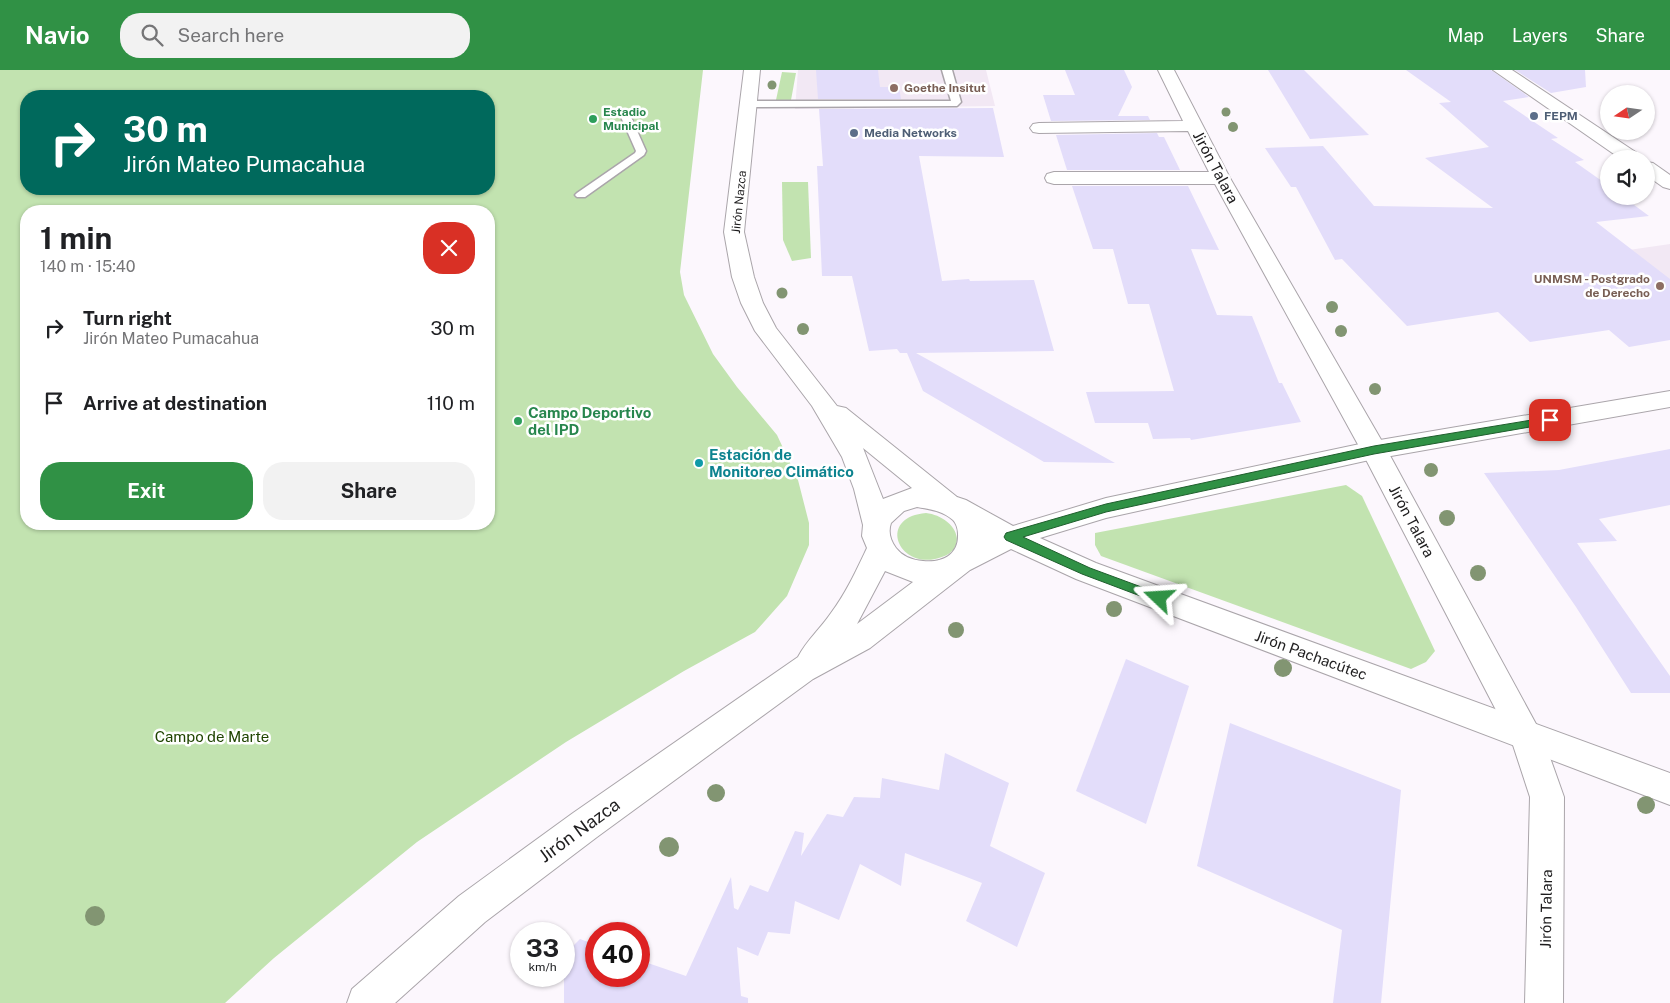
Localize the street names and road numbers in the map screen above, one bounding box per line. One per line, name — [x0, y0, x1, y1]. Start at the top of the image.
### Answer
street label: Jirón Talara — [1190, 128, 1242, 206]
street label: Jirón Nazca — [729, 170, 749, 234]
street label: Jirón Talara — [1386, 482, 1438, 560]
street label: Jirón Pachacútec — [1253, 627, 1369, 683]
street label: Jirón Nazca — [534, 794, 624, 866]
street label: Jirón Talara — [1537, 869, 1555, 949]

